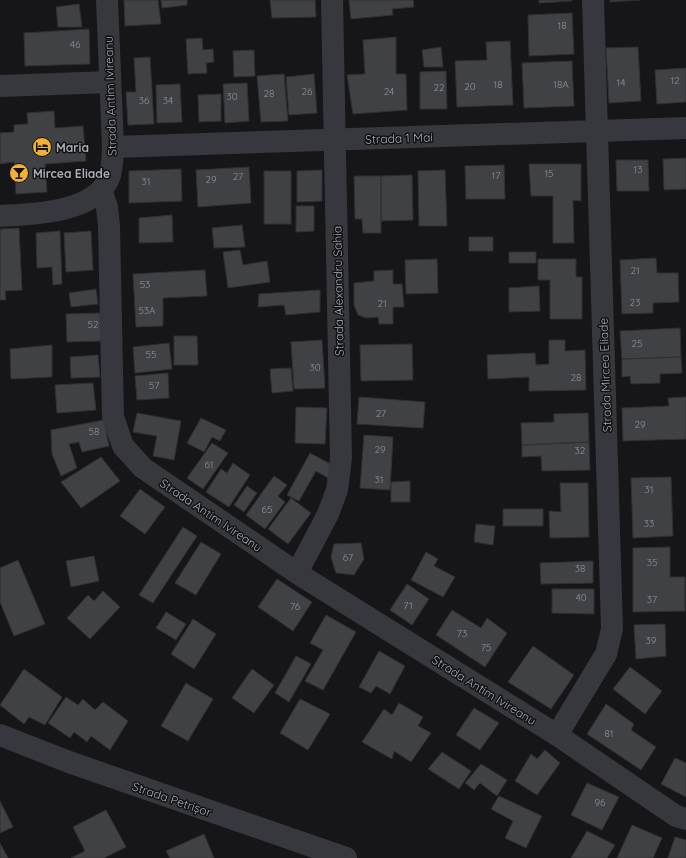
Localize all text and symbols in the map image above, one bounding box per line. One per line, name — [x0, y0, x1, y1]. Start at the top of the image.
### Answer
house number: 18 — [557, 19, 567, 32]
street label: Strada Antim Ivireanu — [100, 36, 120, 156]
house number: 46 — [70, 38, 81, 51]
house number: 12 — [670, 74, 680, 87]
house number: 14 — [617, 76, 625, 89]
house number: 18 — [493, 78, 503, 91]
house number: 18A — [553, 78, 569, 91]
house number: 20 — [464, 80, 476, 93]
house number: 22 — [433, 81, 445, 94]
house number: 26 — [302, 85, 313, 98]
house number: 24 — [384, 85, 394, 98]
house number: 28 — [264, 87, 274, 100]
house number: 30 — [226, 90, 238, 103]
house number: 36 — [139, 94, 150, 107]
house number: 34 — [163, 94, 173, 107]
street label: Strada 1 Mai — [365, 129, 433, 147]
hotel icon: Maria — [31, 136, 53, 158]
place label: Maria — [56, 140, 89, 155]
bar icon: Mircea Eliade — [8, 162, 30, 184]
house number: 13 — [634, 163, 642, 176]
place label: Mircea Eliade — [33, 166, 110, 181]
house number: 15 — [544, 167, 554, 180]
house number: 17 — [492, 169, 500, 182]
house number: 27 — [233, 170, 243, 183]
house number: 29 — [205, 173, 217, 186]
house number: 31 — [142, 175, 150, 188]
street label: Strada Alexandru Sahia — [329, 226, 347, 356]
house number: 21 — [630, 264, 640, 277]
house number: 53 — [140, 278, 150, 291]
house number: 23 — [630, 296, 640, 309]
house number: 21 — [377, 297, 387, 310]
house number: 53A — [138, 304, 156, 317]
street label: Strada Mircea Eliade — [596, 317, 614, 432]
house number: 52 — [88, 318, 99, 331]
house number: 25 — [632, 337, 643, 350]
house number: 55 — [146, 348, 156, 361]
house number: 30 — [309, 361, 321, 374]
house number: 28 — [571, 371, 581, 384]
house number: 57 — [149, 379, 159, 392]
house number: 27 — [376, 407, 386, 420]
house number: 29 — [634, 418, 646, 431]
house number: 58 — [89, 425, 99, 438]
house number: 29 — [374, 443, 386, 456]
house number: 32 — [575, 444, 586, 457]
house number: 61 — [204, 458, 214, 471]
house number: 31 — [375, 473, 383, 486]
street label: Strada Antim Ivireanu — [157, 475, 265, 555]
house number: 31 — [645, 483, 653, 496]
house number: 65 — [262, 503, 272, 516]
house number: 33 — [644, 517, 654, 530]
house number: 67 — [343, 551, 353, 564]
house number: 35 — [647, 556, 657, 569]
house number: 38 — [575, 562, 585, 575]
house number: 40 — [575, 591, 587, 604]
house number: 37 — [647, 593, 657, 606]
house number: 71 — [403, 599, 413, 612]
house number: 76 — [290, 600, 301, 613]
house number: 73 — [457, 627, 467, 640]
house number: 39 — [646, 634, 657, 647]
house number: 75 — [481, 641, 491, 654]
street label: Strada Antim Ivireanu — [429, 652, 539, 728]
house number: 81 — [604, 727, 614, 740]
street label: Strada Petrișor — [130, 778, 214, 820]
house number: 96 — [595, 796, 606, 809]

